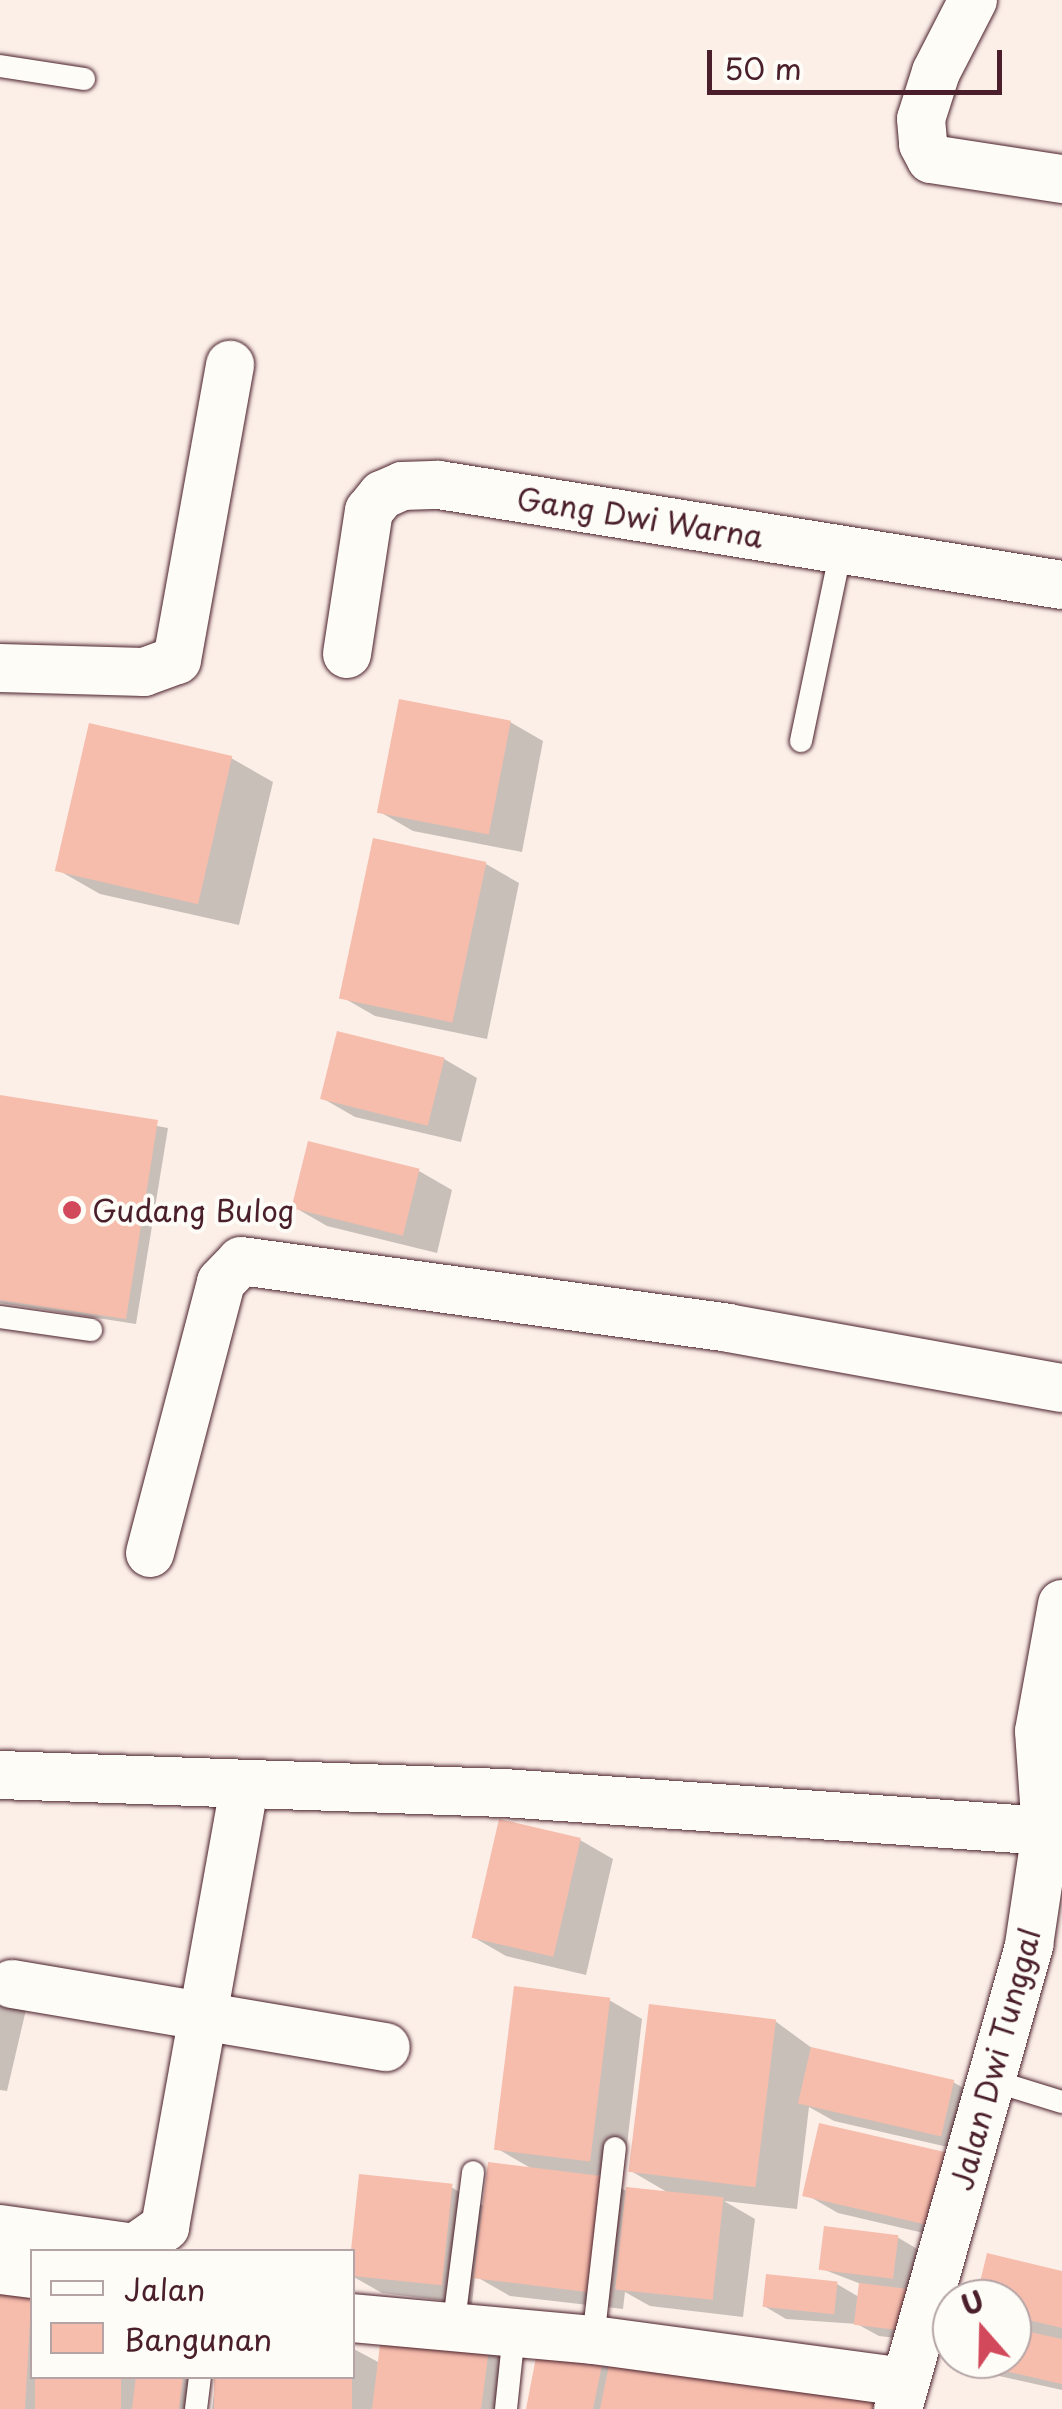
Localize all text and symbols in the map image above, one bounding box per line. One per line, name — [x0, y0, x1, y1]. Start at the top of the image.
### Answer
scale bar — [712, 30, 1007, 92]
text: 50 m — [724, 45, 802, 90]
street label: Gang Dwi Warna — [513, 480, 767, 554]
place label: Gudang Bulog — [92, 1192, 295, 1228]
marker: Gudang Bulog — [61, 1199, 83, 1221]
street label: Jalan Dwi Tunggal — [943, 1923, 1047, 2195]
legend — [30, 2249, 355, 2379]
text: Jalan — [124, 2266, 205, 2311]
text: U — [955, 2278, 990, 2326]
north arrow — [932, 2279, 1032, 2379]
text: Bangunan — [124, 2316, 272, 2361]

